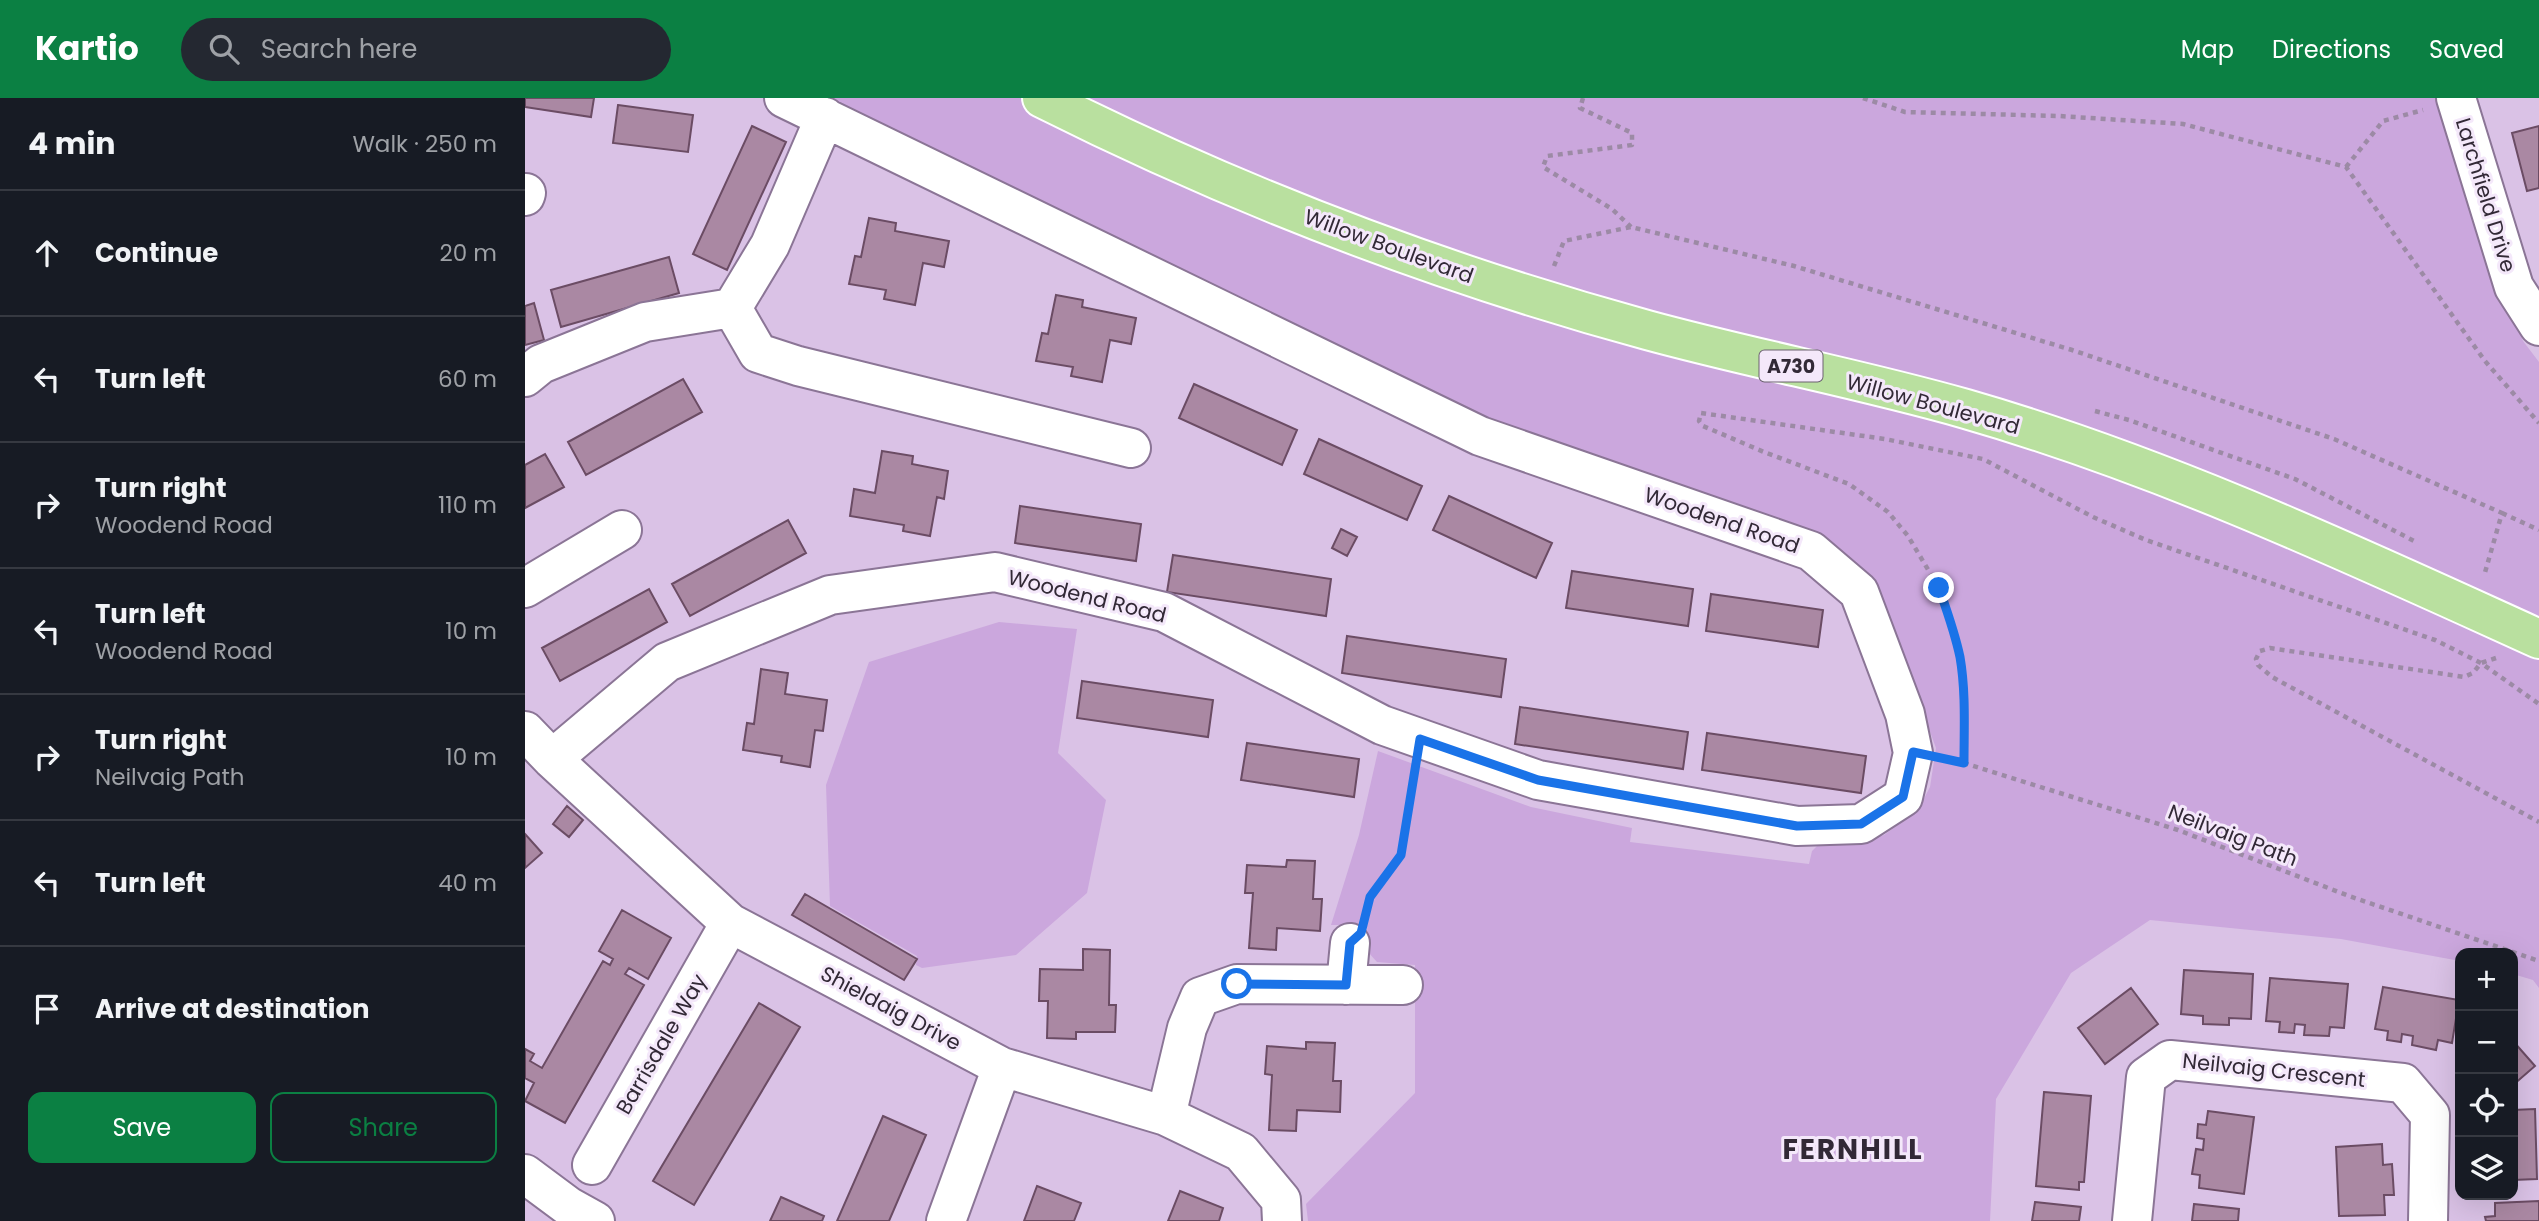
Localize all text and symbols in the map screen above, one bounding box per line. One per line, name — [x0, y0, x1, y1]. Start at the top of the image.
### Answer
search box — [181, 18, 671, 81]
text: Kartio — [35, 25, 139, 72]
icon: search — [205, 30, 243, 68]
text: Search here — [261, 31, 417, 67]
text: Map — [2181, 33, 2234, 66]
text: Directions — [2272, 33, 2391, 66]
text: Saved — [2429, 33, 2504, 66]
street label: Larchfield Drive — [2449, 114, 2523, 276]
text: 4 min — [28, 122, 116, 165]
text: Walk · 250 m — [352, 128, 497, 160]
street label: Willow Boulevard — [1300, 202, 1478, 290]
icon: ahead — [28, 234, 66, 272]
text: Continue — [95, 235, 218, 271]
text: 20 m — [439, 237, 497, 269]
road number: A730 — [1759, 350, 1823, 382]
icon: left — [28, 360, 66, 398]
text: Turn left — [95, 361, 206, 397]
text: 60 m — [438, 363, 497, 395]
street label: Willow Boulevard — [1843, 367, 2023, 441]
text: Turn right — [95, 470, 227, 506]
street label: Woodend Road — [1640, 480, 1804, 560]
icon: right — [28, 486, 66, 524]
text: 110 m — [438, 489, 497, 521]
text: Woodend Road — [95, 509, 273, 541]
street label: Woodend Road — [1005, 562, 1169, 630]
route end — [1923, 572, 1954, 603]
text: Turn left — [95, 596, 206, 632]
icon: left — [28, 612, 66, 650]
text: 10 m — [445, 615, 497, 647]
text: Woodend Road — [95, 635, 273, 667]
text: Turn right — [95, 722, 227, 758]
icon: right — [28, 738, 66, 776]
text: 10 m — [445, 741, 497, 773]
text: Neilvaig Path — [95, 761, 245, 793]
street label: Neilvaig Path — [2164, 797, 2302, 873]
icon: left — [28, 864, 66, 902]
text: Turn left — [95, 865, 206, 901]
text: 40 m — [438, 867, 497, 899]
map controls — [2455, 948, 2518, 1200]
button: + — [2455, 948, 2518, 1011]
street label: Shieldaig Drive — [816, 959, 966, 1057]
street label: Barrisdale Way — [609, 968, 713, 1119]
route start — [1221, 968, 1252, 999]
icon: arrive — [28, 990, 66, 1028]
text: Arrive at destination — [95, 991, 370, 1027]
button: − — [2455, 1011, 2518, 1074]
street label: Neilvaig Crescent — [2181, 1046, 2367, 1094]
button: locate — [2455, 1074, 2518, 1137]
button: Save — [28, 1092, 256, 1163]
button: Share — [270, 1092, 497, 1163]
district label: FERNHILL — [1782, 1130, 1924, 1169]
button: layers — [2455, 1137, 2518, 1200]

